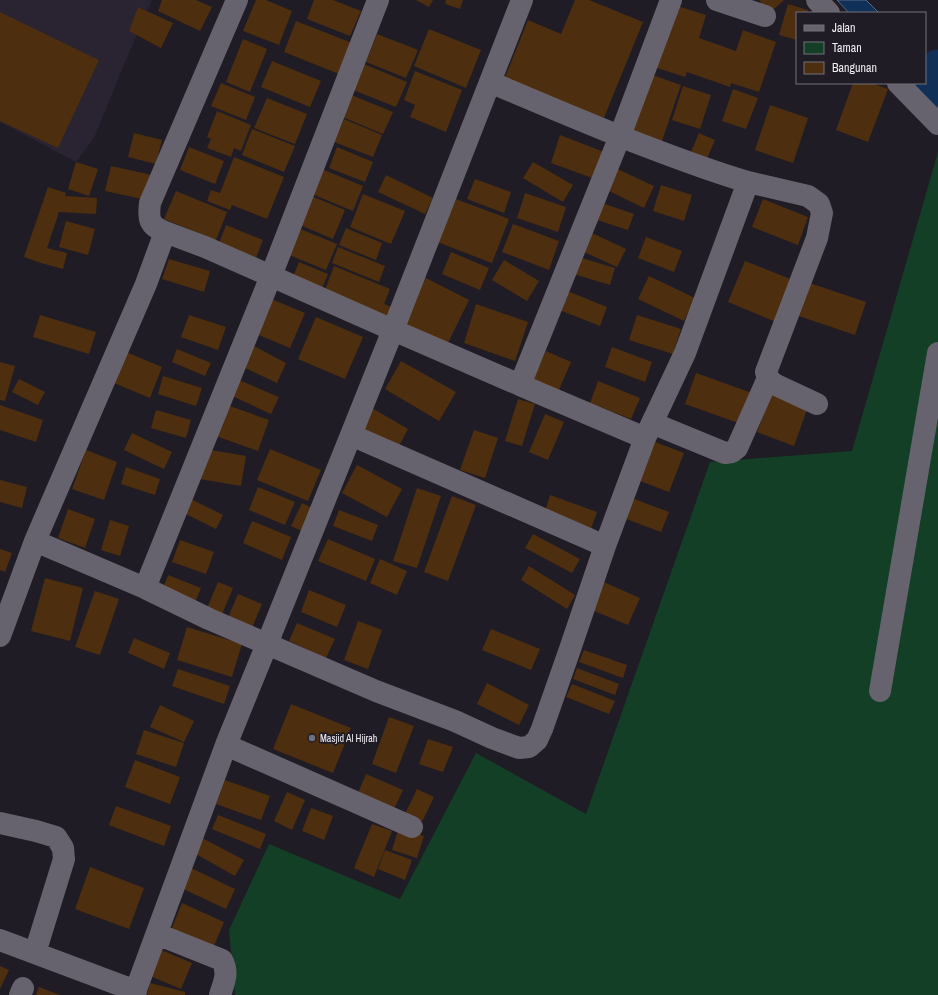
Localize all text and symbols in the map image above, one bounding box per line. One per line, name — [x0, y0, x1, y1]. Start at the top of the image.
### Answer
legend — [796, 12, 926, 84]
text: Jalan — [832, 20, 856, 36]
text: Taman — [832, 40, 862, 56]
text: Bangunan — [832, 60, 877, 76]
place label: Masjid Al Hijrah — [320, 732, 377, 745]
marker: Masjid Al Hijrah — [307, 733, 317, 743]

